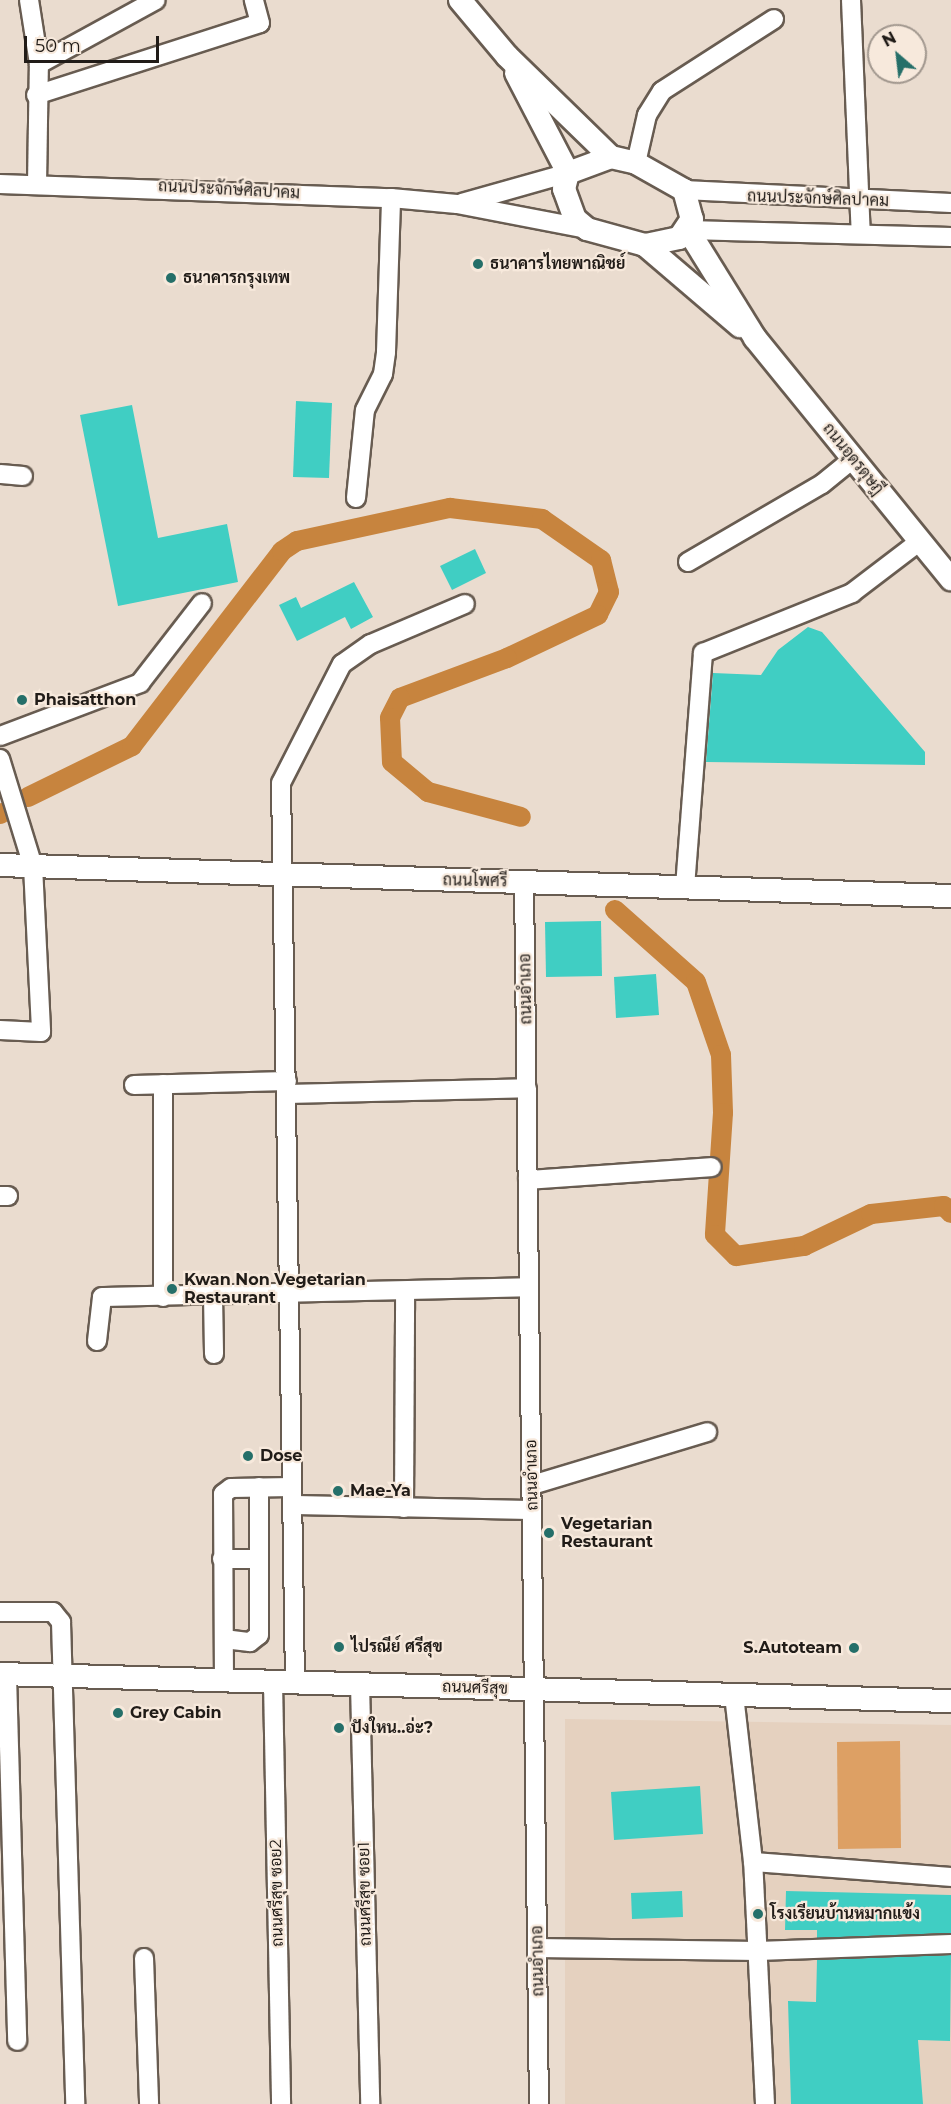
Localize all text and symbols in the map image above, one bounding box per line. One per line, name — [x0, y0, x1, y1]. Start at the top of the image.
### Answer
scale bar — [27, 24, 162, 62]
north arrow — [867, 24, 927, 84]
text: N — [879, 28, 899, 51]
text: 50 m — [35, 35, 81, 57]
street label: ถนนประจักษ์ศิลปาคม — [158, 177, 300, 203]
street label: ถนนประจักษ์ศิลปาคม — [747, 187, 889, 211]
place label: ธนาคารไทยพาณิชย์ — [490, 254, 625, 274]
marker: ธนาคารไทยพาณิชย์ — [471, 257, 485, 271]
place label: ธนาคารกรุงเทพ — [183, 268, 290, 288]
marker: ธนาคารกรุงเทพ — [164, 271, 178, 285]
street label: ถนนอุดรดุษฎี — [818, 419, 888, 499]
place label: Phaisatthon — [34, 690, 136, 710]
marker: Phaisatthon — [15, 693, 29, 707]
street label: ถนนโพศรี — [443, 871, 507, 891]
street label: ถนนอำเภอ — [516, 953, 536, 1025]
place label: Kwan Non Vegetarian Restaurant — [184, 1270, 366, 1308]
marker: Kwan Non Vegetarian Restaurant — [165, 1282, 179, 1296]
street label: ถนนอำเภอ — [522, 1439, 542, 1511]
place label: Dose — [260, 1446, 302, 1466]
marker: Dose — [241, 1449, 255, 1463]
place label: Mae-Ya — [350, 1481, 411, 1501]
marker: Mae-Ya — [331, 1484, 345, 1498]
place label: Vegetarian Restaurant — [561, 1514, 653, 1552]
marker: Vegetarian Restaurant — [542, 1526, 556, 1540]
place label: ไปรณีย์ ศรีสุข — [351, 1637, 443, 1657]
place label: S.Autoteam — [743, 1638, 842, 1658]
marker: ไปรณีย์ ศรีสุข — [332, 1640, 346, 1654]
marker: S.Autoteam — [847, 1641, 861, 1655]
street label: ถนนศรีสุข — [442, 1677, 508, 1699]
place label: Grey Cabin — [130, 1703, 222, 1723]
marker: Grey Cabin — [111, 1706, 125, 1720]
place label: ปังใหน..อ่ะ? — [351, 1718, 433, 1738]
marker: ปังใหน..อ่ะ? — [332, 1721, 346, 1735]
street label: ถนนศรีสุข ซอย2 — [266, 1839, 288, 1947]
street label: ถนนศรีสุข ซอย1 — [354, 1842, 376, 1946]
place label: โรงเรียนบ้านหมากแข้ง — [770, 1904, 920, 1924]
marker: โรงเรียนบ้านหมากแข้ง — [751, 1907, 765, 1921]
street label: ถนนอำเภอ — [528, 1925, 548, 1997]

